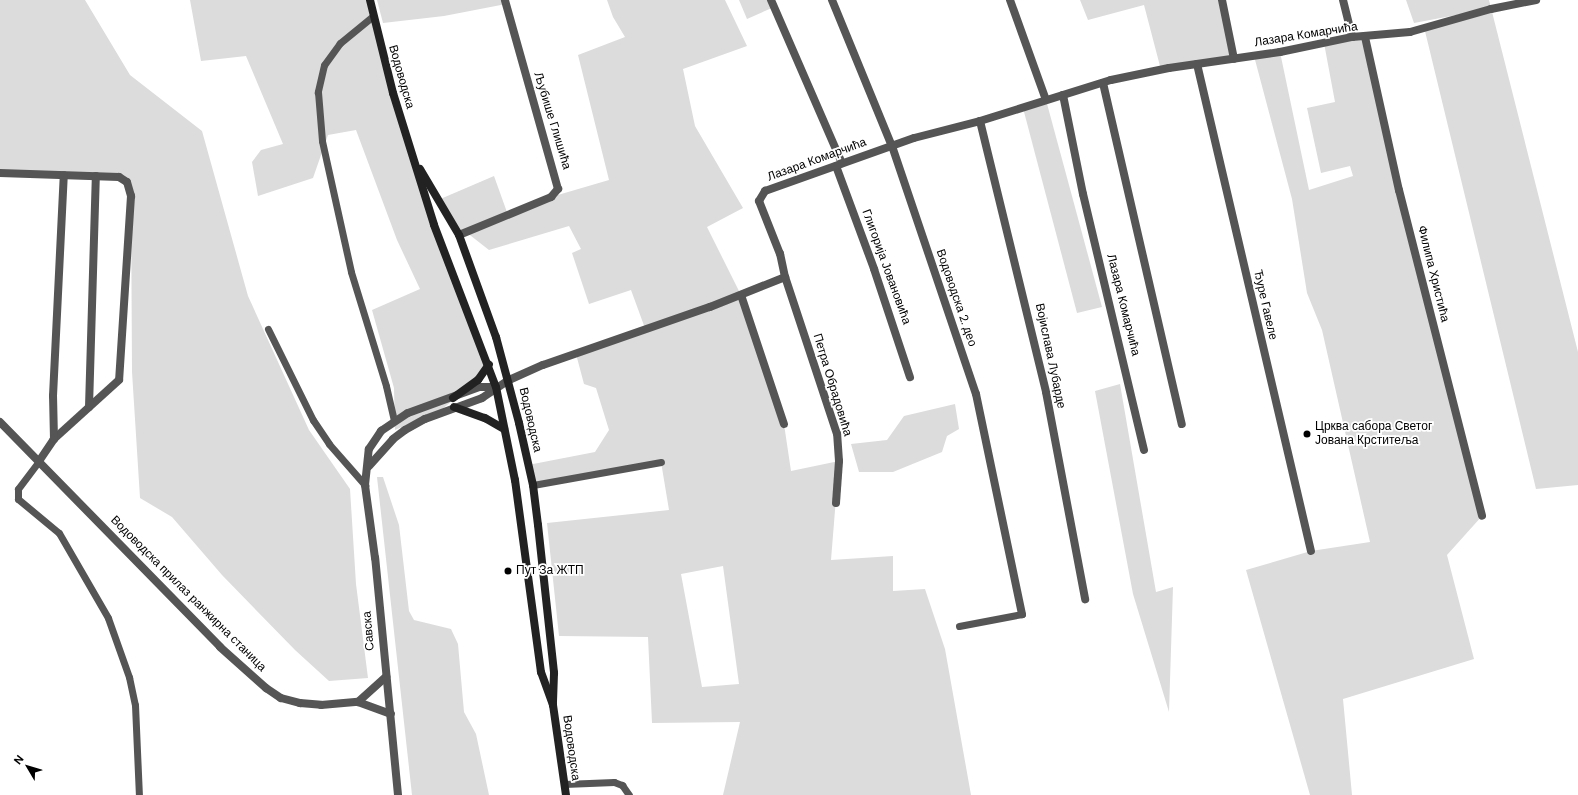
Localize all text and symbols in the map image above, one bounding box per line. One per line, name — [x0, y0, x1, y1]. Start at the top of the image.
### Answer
street label: Лазара Комарчића — [1253, 20, 1359, 50]
street label: Водоводска — [385, 43, 417, 111]
street label: Љубише Глишића — [530, 71, 574, 171]
street label: Лазара Комарчића — [765, 135, 869, 185]
street label: Глигорија Јовановића — [858, 207, 914, 327]
street label: Филипа Христића — [1414, 224, 1452, 324]
street label: Водоводска 2. део — [933, 247, 979, 349]
street label: Лазара Комарчића — [1103, 253, 1143, 357]
street label: Ђуре Гавеле — [1250, 269, 1280, 341]
street label: Војислава Лубарде — [1032, 302, 1068, 410]
street label: Петра Обрадовића — [810, 332, 854, 438]
street label: Водоводска — [516, 386, 544, 454]
place label: Црква сабора Светог Јована Крститеља — [1315, 420, 1432, 448]
marker: Црква сабора Светог Јована Крститеља — [1302, 429, 1312, 439]
street label: Водоводска прилаз ранжирна станица — [107, 513, 269, 675]
place label: Пут За ЖТП — [516, 564, 584, 578]
marker: Пут За ЖТП — [503, 566, 513, 576]
street label: Савска — [360, 610, 378, 652]
street label: Водоводска — [559, 714, 583, 782]
north arrow — [8, 747, 48, 787]
text: N — [11, 752, 27, 767]

